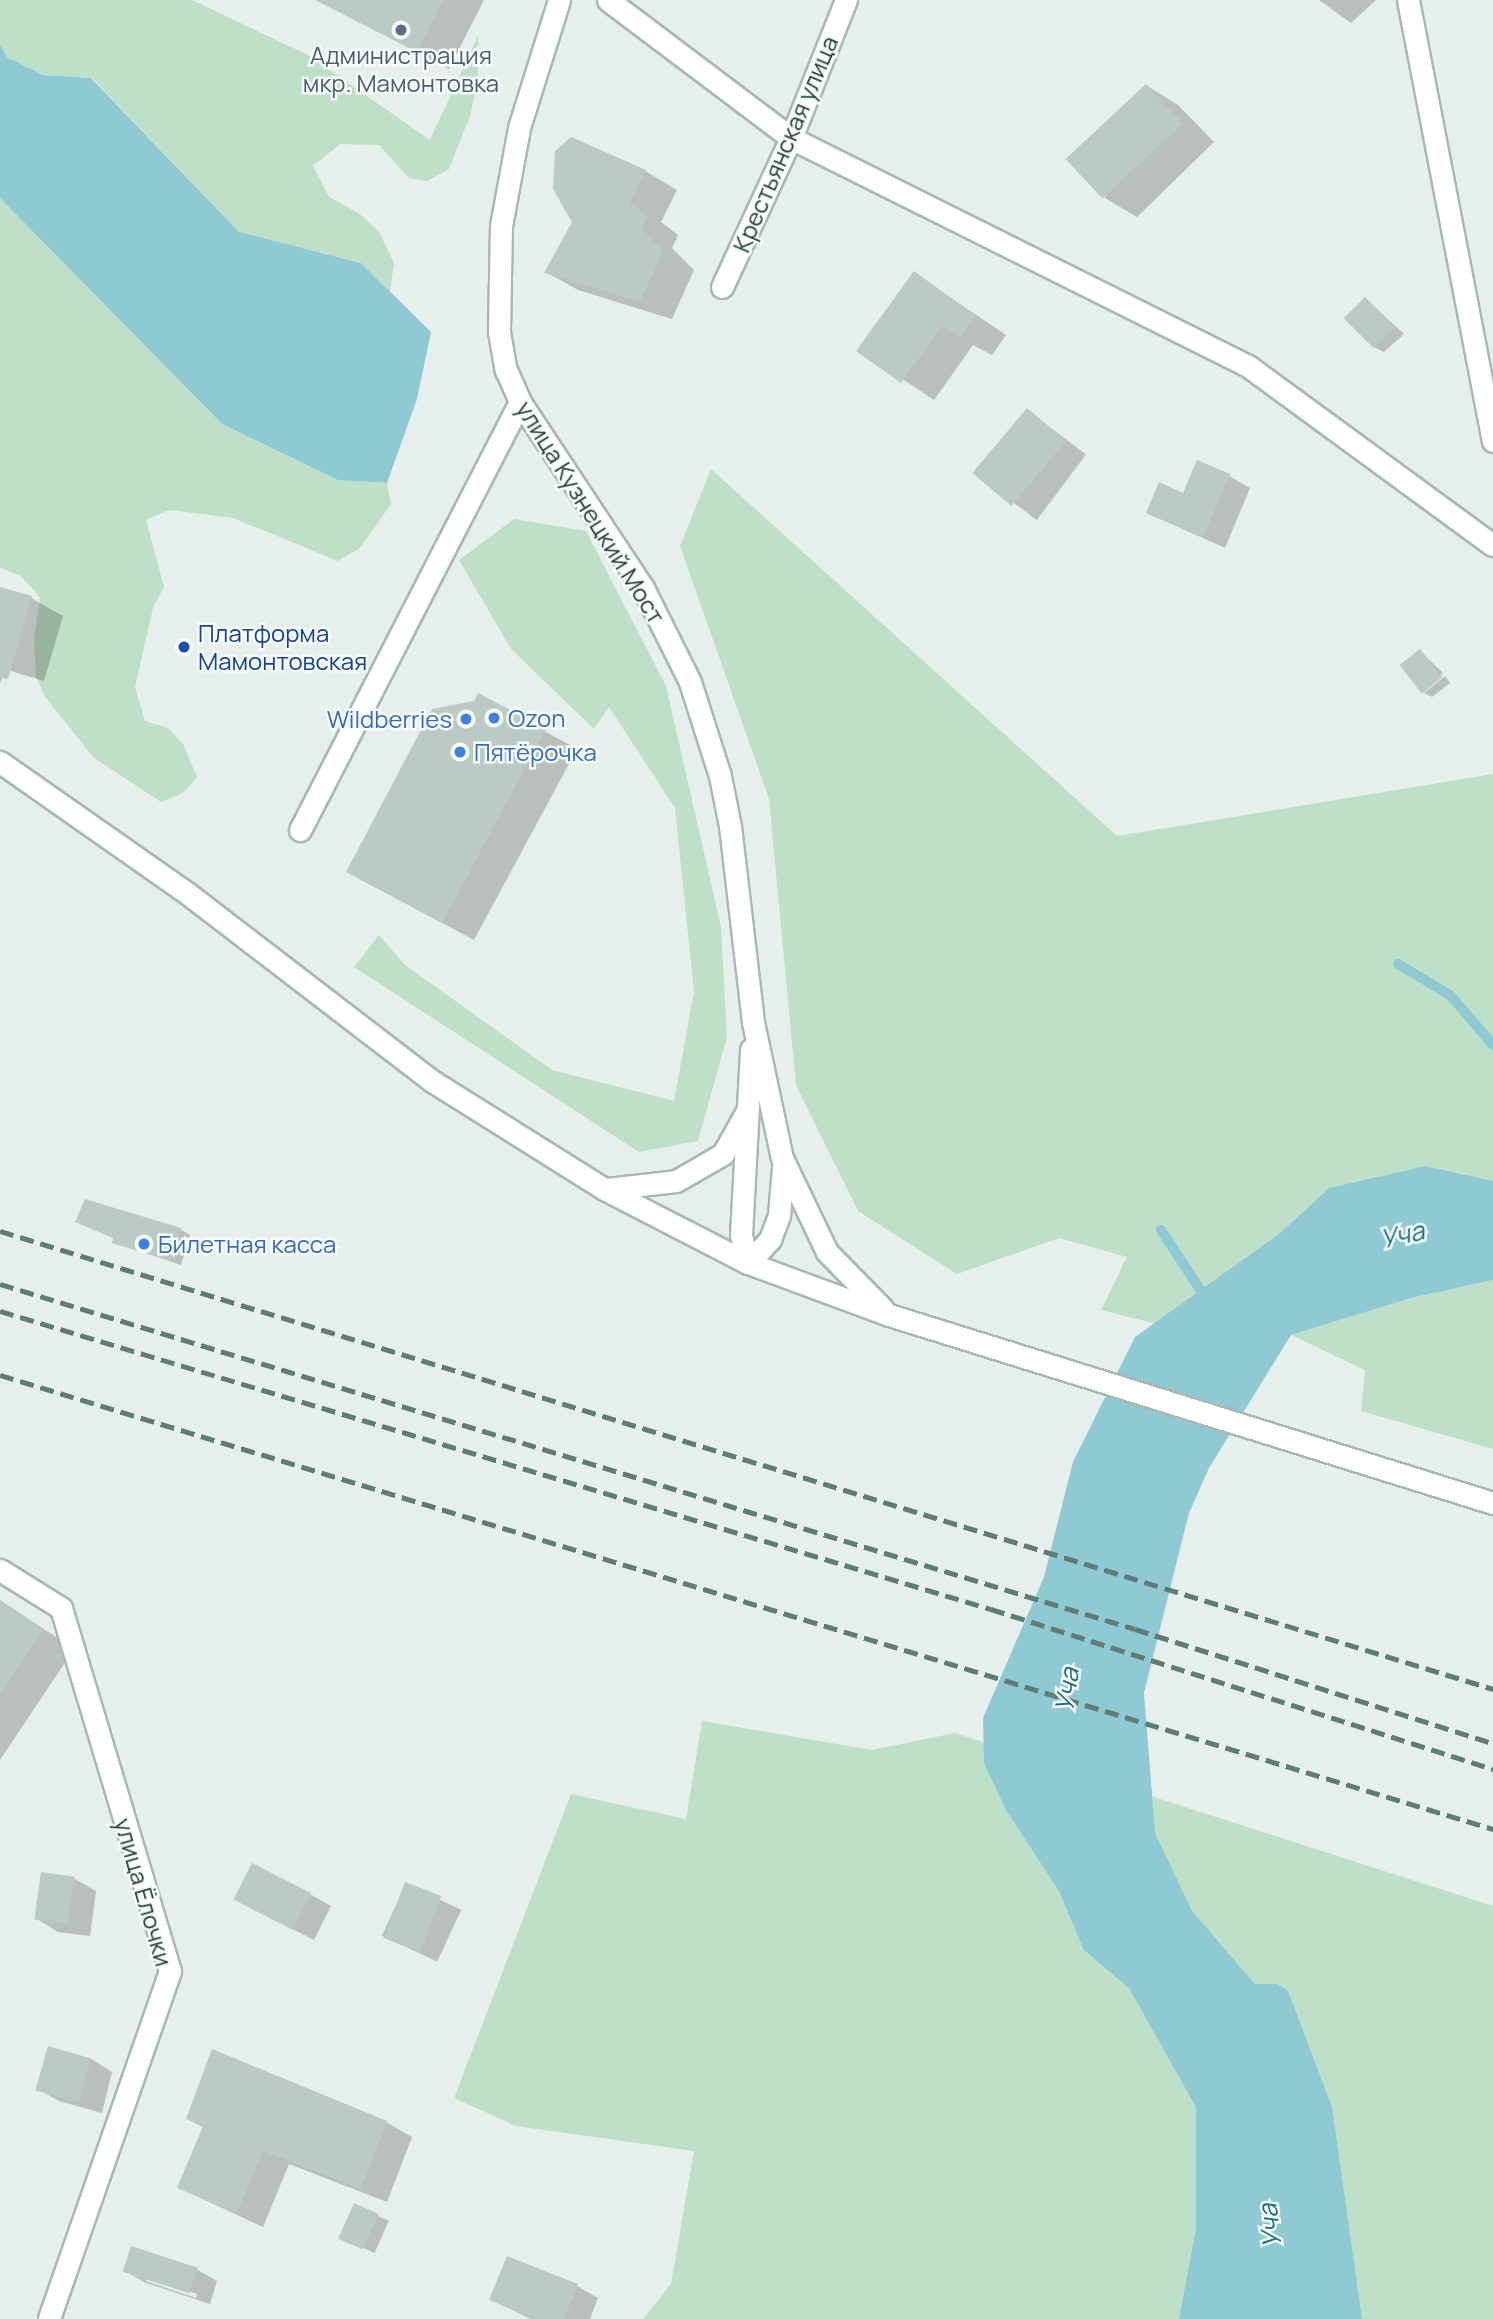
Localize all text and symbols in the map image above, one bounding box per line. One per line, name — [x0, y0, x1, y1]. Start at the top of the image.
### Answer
marker: Администрация мкр. Мамонтовка — [393, 22, 409, 38]
street label: Крестьянская улица — [726, 31, 844, 257]
place label: Администрация мкр. Мамонтовка — [303, 41, 499, 97]
street label: улица Кузнецкий Мост — [511, 395, 671, 629]
place label: Платформа Мамонтовская — [198, 619, 367, 675]
marker: Платформа Мамонтовская — [176, 639, 192, 655]
place label: Ozon — [508, 704, 566, 732]
place label: Wildberries — [327, 705, 452, 733]
marker: Ozon — [486, 710, 502, 726]
marker: Wildberries — [458, 711, 474, 727]
place label: Пятёрочка — [474, 738, 597, 766]
marker: Пятёрочка — [452, 744, 468, 760]
water label: Уча — [1377, 1215, 1427, 1255]
place label: Билетная касса — [158, 1230, 336, 1258]
marker: Билетная касса — [136, 1236, 152, 1252]
water label: Уча — [1048, 1666, 1086, 1714]
street label: улица Ёлочки — [109, 1815, 179, 1969]
water label: Уча — [1252, 2202, 1288, 2250]

